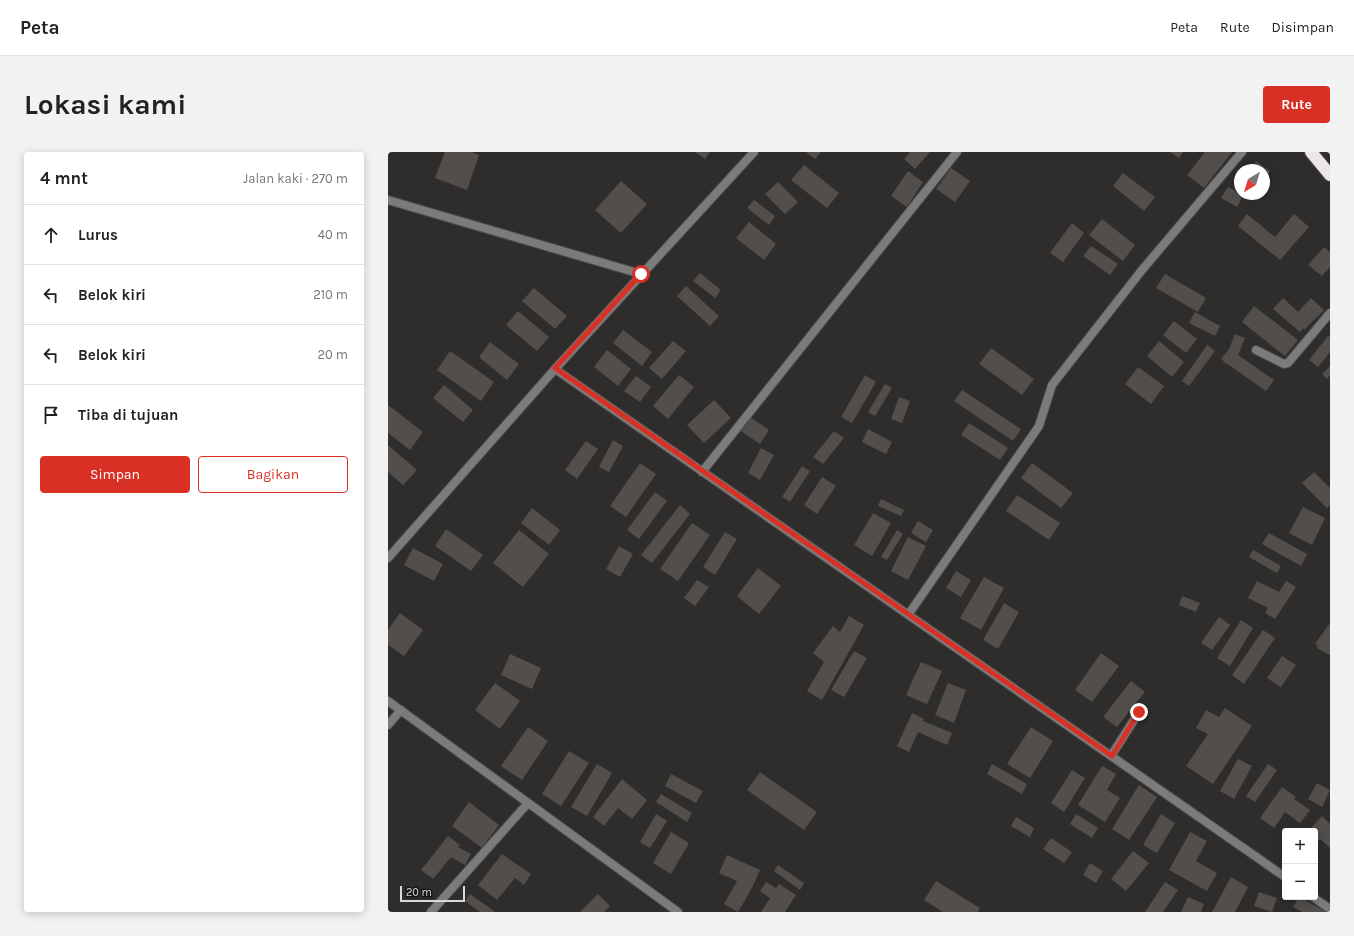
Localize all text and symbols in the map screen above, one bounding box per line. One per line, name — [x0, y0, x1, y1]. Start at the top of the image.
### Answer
text: Peta — [20, 17, 60, 39]
text: Peta — [1170, 19, 1198, 36]
text: Rute — [1220, 19, 1250, 36]
text: Disimpan — [1272, 19, 1334, 36]
button: Rute — [1263, 86, 1330, 123]
text: Lokasi kami — [24, 88, 186, 121]
north arrow — [1234, 164, 1270, 200]
text: 4 mnt — [40, 168, 88, 188]
text: Jalan kaki · 270 m — [243, 171, 348, 186]
icon: ahead — [40, 224, 62, 246]
text: Lurus — [78, 226, 118, 244]
text: 40 m — [318, 227, 348, 242]
route start — [632, 265, 650, 283]
icon: left — [40, 284, 62, 306]
text: Belok kiri — [78, 286, 146, 304]
text: 210 m — [313, 287, 348, 302]
icon: left — [40, 344, 62, 366]
text: Belok kiri — [78, 346, 146, 364]
text: 20 m — [318, 347, 348, 362]
icon: arrive — [40, 404, 62, 426]
text: Tiba di tujuan — [78, 406, 178, 424]
button: Simpan — [40, 456, 190, 493]
button: Bagikan — [198, 456, 348, 493]
route end — [1130, 703, 1148, 721]
map controls — [1282, 828, 1318, 900]
button: + — [1282, 828, 1318, 864]
button: − — [1282, 864, 1318, 900]
scale bar — [400, 884, 465, 903]
text: 20 m — [406, 886, 432, 899]

